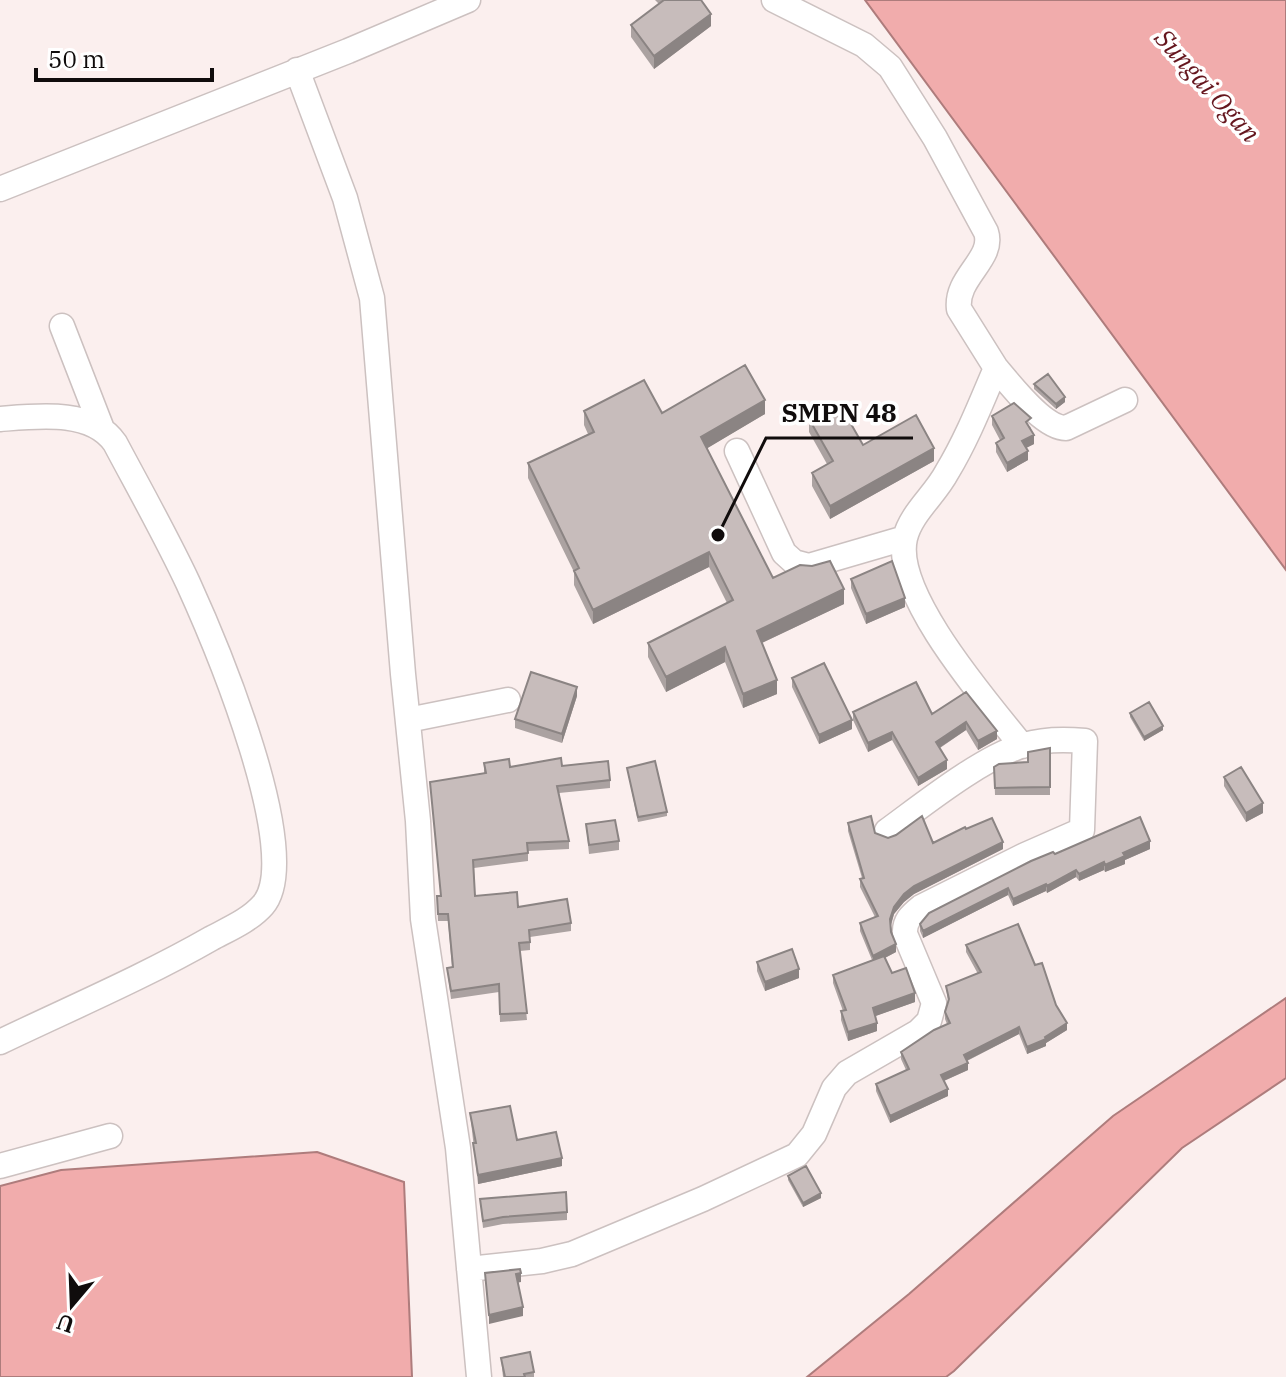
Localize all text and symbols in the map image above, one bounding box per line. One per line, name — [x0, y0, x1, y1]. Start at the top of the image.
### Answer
water label: Sungai Ogan — [1147, 20, 1268, 149]
scale bar — [36, 32, 212, 82]
text: 50 m — [48, 43, 105, 75]
callout: SMPN 48 — [766, 388, 913, 438]
text: SMPN 48 — [781, 395, 897, 429]
north arrow — [32, 1265, 112, 1345]
text: U — [53, 1308, 78, 1341]

